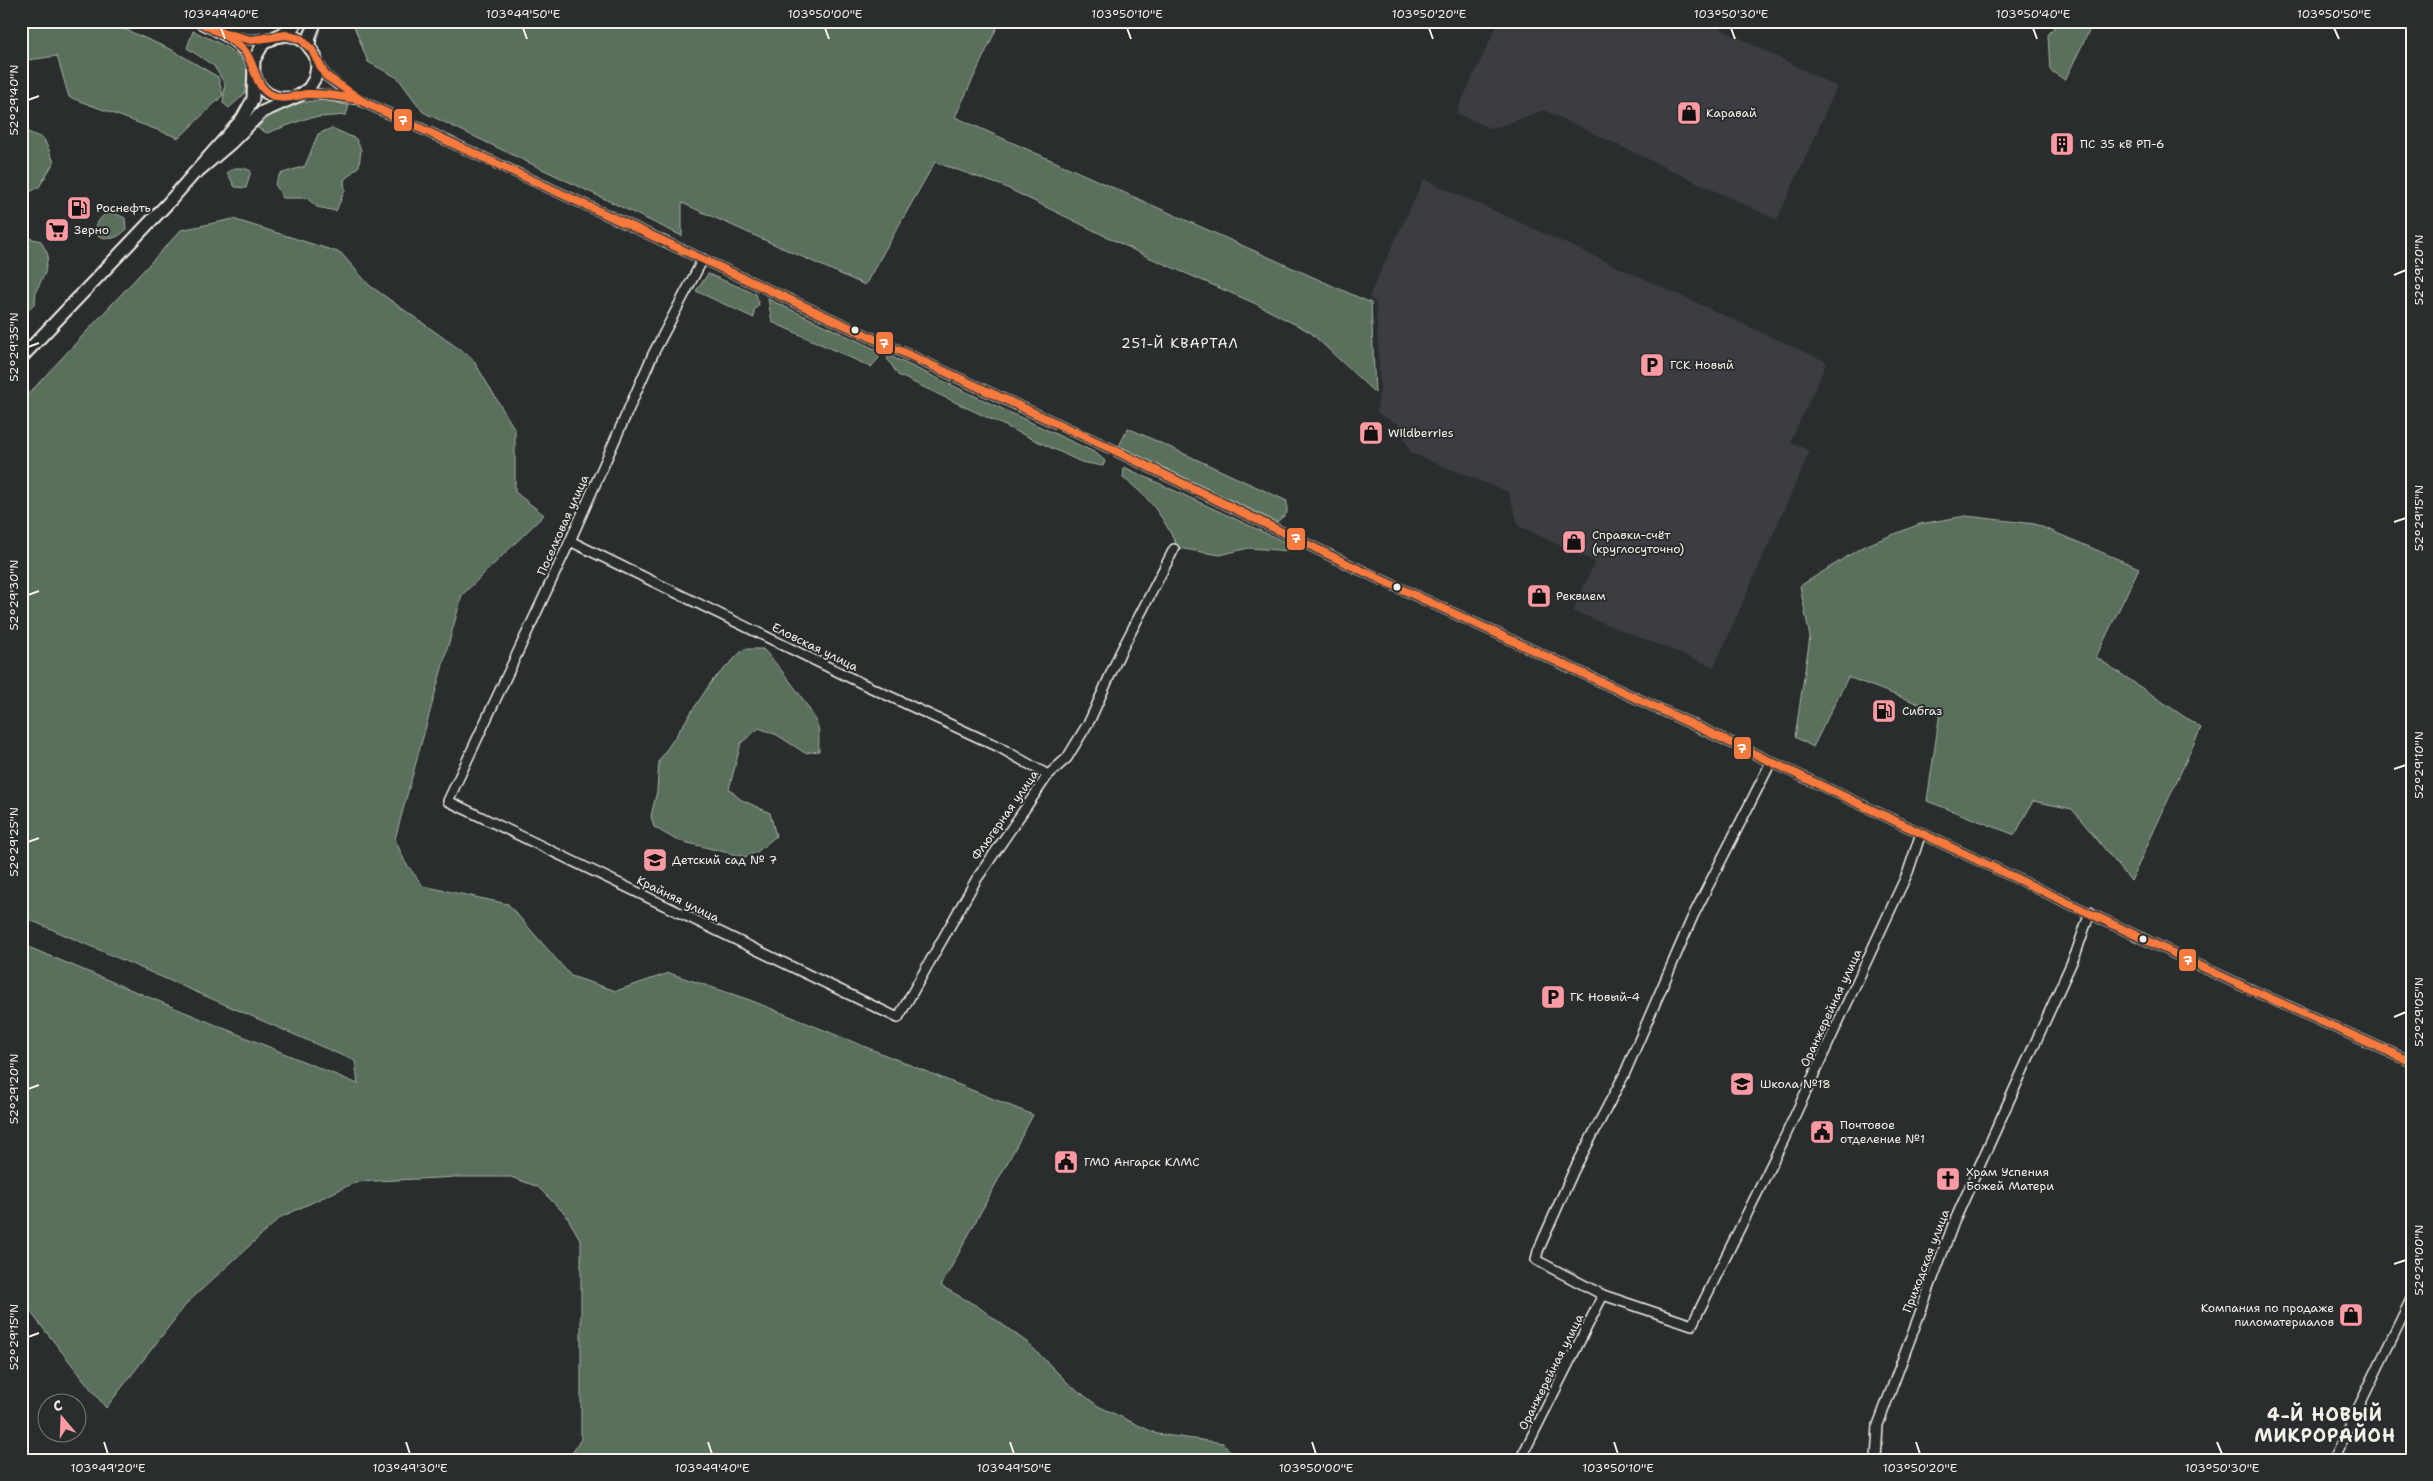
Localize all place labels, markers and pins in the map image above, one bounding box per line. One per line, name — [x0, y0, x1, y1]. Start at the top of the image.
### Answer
shop icon: Каравай — [1676, 100, 1702, 126]
place label: Каравай — [1706, 105, 1757, 121]
building icon: ПС 35 кВ РП-6 — [2049, 131, 2075, 157]
place label: ПС 35 кВ РП-6 — [2080, 136, 2164, 152]
fuel station icon: Роснефть — [66, 195, 92, 221]
place label: Роснефть — [96, 200, 151, 216]
supermarket icon: Зерно — [44, 217, 70, 243]
place label: Зерно — [74, 222, 109, 238]
unlabelled marker — [850, 325, 860, 335]
parking icon: ГСК Новый — [1639, 352, 1665, 378]
place label: ГСК Новый — [1670, 357, 1734, 373]
shop icon: Wildberries — [1358, 420, 1384, 446]
place label: Wildberries — [1388, 425, 1454, 441]
place label: Справки-счёт (круглосуточно) — [1592, 527, 1684, 557]
shop icon: Справки-счёт (круглосуточно) — [1561, 529, 1587, 555]
unlabelled marker — [1392, 582, 1402, 592]
shop icon: Реквием — [1526, 583, 1552, 609]
place label: Реквием — [1556, 588, 1606, 604]
fuel station icon: Сибгаз — [1871, 698, 1897, 724]
place label: Сибгаз — [1902, 703, 1942, 719]
school or university icon: Детский сад № 7 — [642, 847, 668, 873]
place label: Детский сад № 7 — [672, 852, 777, 868]
unlabelled marker — [2138, 934, 2148, 944]
parking icon: ГК Новый-4 — [1540, 984, 1566, 1010]
place label: ГК Новый-4 — [1570, 989, 1640, 1005]
school or university icon: Школа №18 — [1729, 1071, 1755, 1097]
place label: Школа №18 — [1760, 1076, 1831, 1092]
place label: Почтовое отделение №1 — [1840, 1117, 1925, 1147]
public building icon: Почтовое отделение №1 — [1809, 1119, 1835, 1145]
public building icon: ГМО Ангарск КЛМС — [1053, 1149, 1079, 1175]
place label: ГМО Ангарск КЛМС — [1084, 1154, 1200, 1170]
place label: Храм Успения Божей Матери — [1966, 1164, 2054, 1194]
church icon: Храм Успения Божей Матери — [1935, 1166, 1961, 1192]
place label: Компания по продаже пиломатериалов — [2201, 1300, 2334, 1330]
shop icon: Компания по продаже пиломатериалов — [2338, 1302, 2364, 1328]

